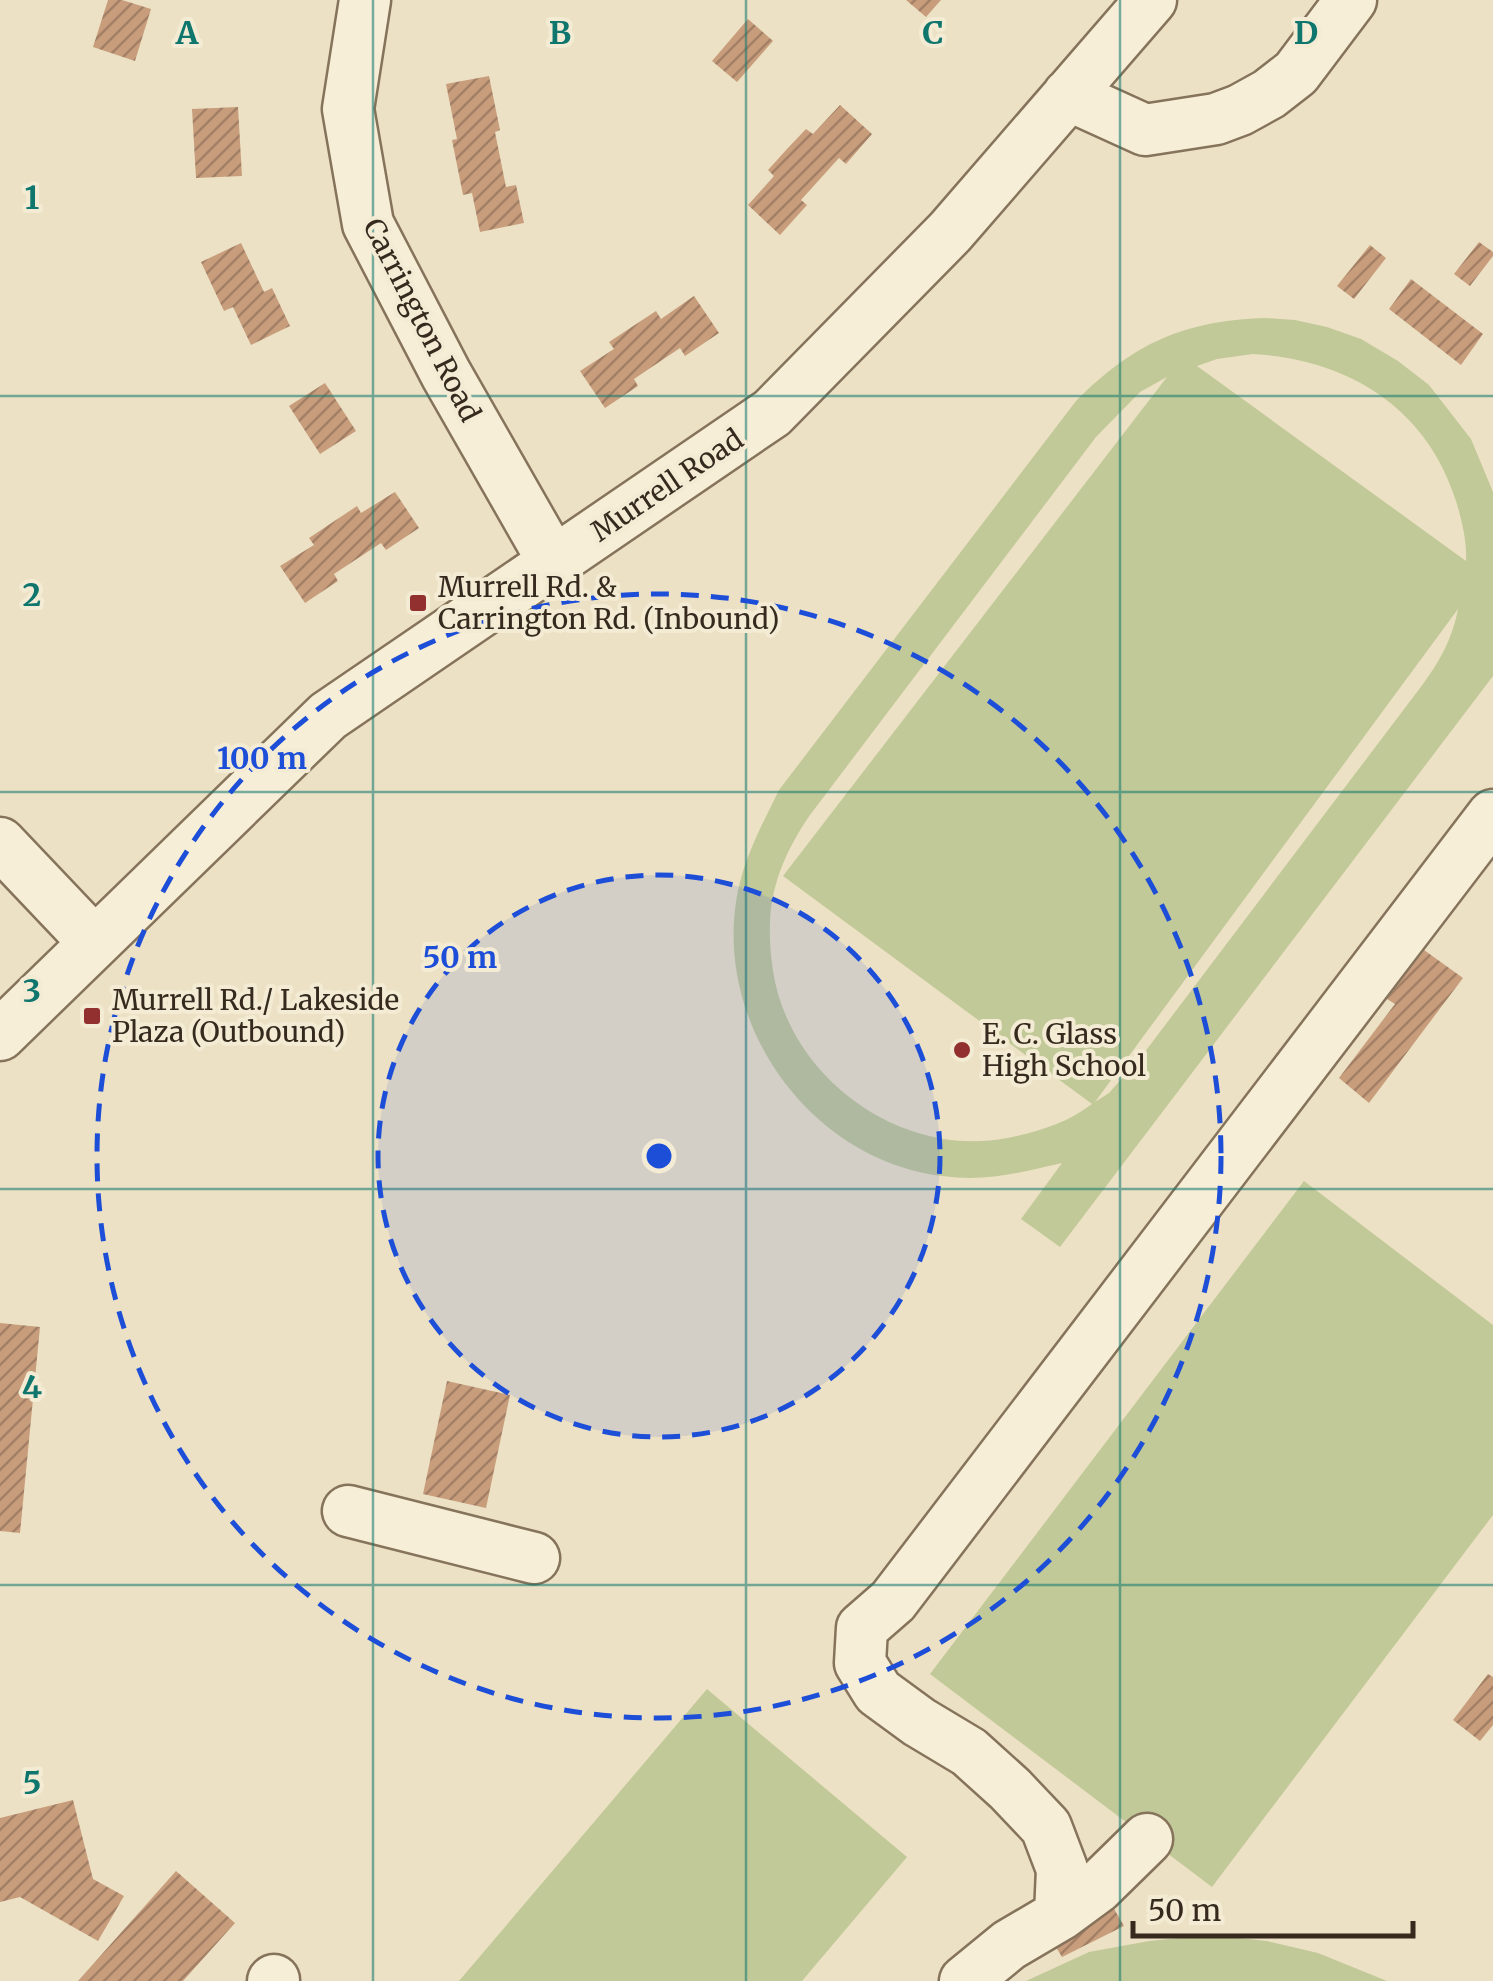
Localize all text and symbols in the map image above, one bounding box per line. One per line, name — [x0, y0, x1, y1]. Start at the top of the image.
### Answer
text: A — [175, 13, 200, 53]
text: B — [549, 13, 571, 53]
text: C — [922, 13, 944, 53]
text: D — [1294, 13, 1318, 53]
text: 1 — [25, 178, 40, 218]
street label: Carrington Road — [355, 212, 489, 428]
street label: Murrell Road — [584, 421, 750, 549]
place label: Murrell Rd. & Carrington Rd. (Inbound) — [438, 569, 779, 637]
text: 2 — [23, 575, 41, 615]
marker: Murrell Rd. & Carrington Rd. (Inbound) — [407, 592, 429, 614]
text: 100 m — [217, 739, 307, 777]
text: 50 m — [423, 938, 497, 976]
text: 3 — [23, 971, 41, 1011]
place label: Murrell Rd./ Lakeside Plaza (Outbound) — [112, 982, 399, 1050]
marker: Murrell Rd./ Lakeside Plaza (Outbound) — [81, 1005, 103, 1027]
place label: E. C. Glass High School — [982, 1016, 1146, 1084]
marker: E. C. Glass High School — [951, 1039, 973, 1061]
centre of rings — [641, 1138, 677, 1174]
text: 4 — [22, 1367, 42, 1407]
text: 5 — [23, 1763, 41, 1803]
scale bar — [1133, 1876, 1413, 1938]
text: 50 m — [1148, 1891, 1221, 1929]

